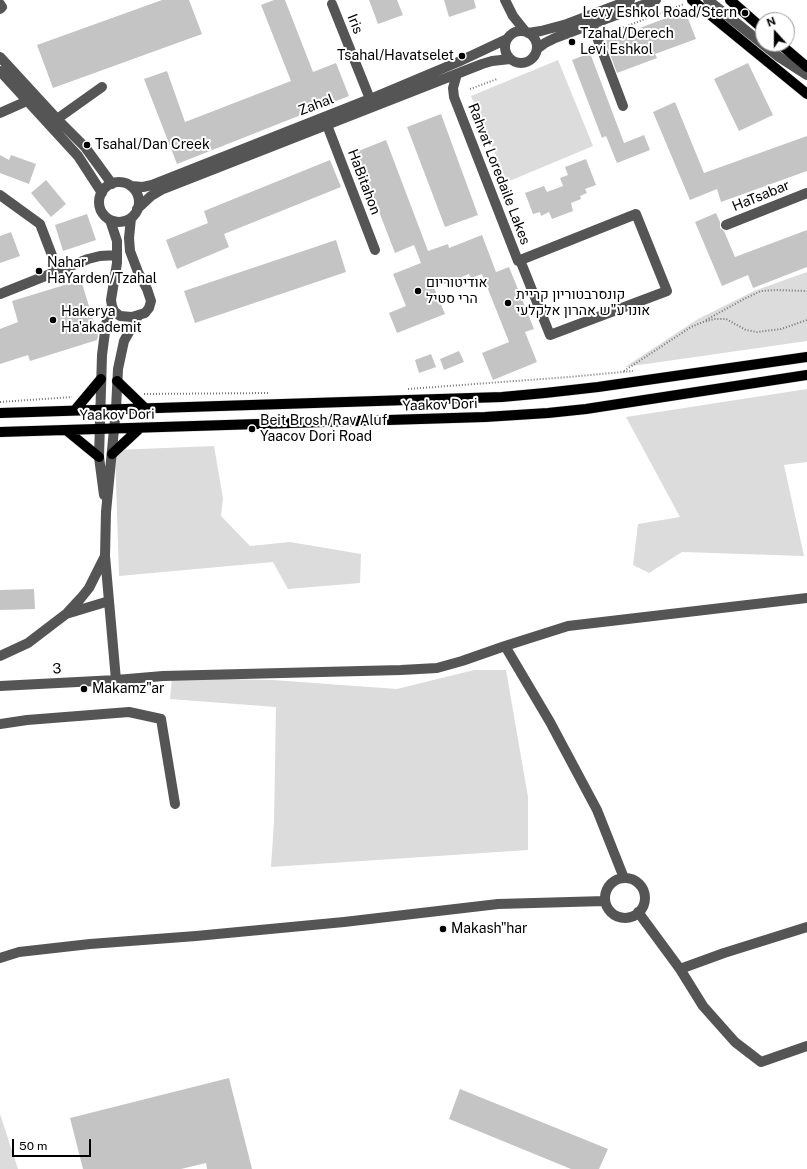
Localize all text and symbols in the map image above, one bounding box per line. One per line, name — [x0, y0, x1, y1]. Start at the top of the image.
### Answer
place label: Levy Eshkol Road/Stern — [583, 5, 737, 21]
marker: Levy Eshkol Road/Stern — [740, 8, 750, 18]
street label: Iris — [343, 12, 367, 36]
north arrow — [755, 12, 795, 52]
text: N — [765, 15, 777, 29]
place label: Tzahal/Derech Levi Eshkol — [580, 26, 674, 58]
marker: Tzahal/Derech Levi Eshkol — [567, 37, 577, 47]
place label: Tsahal/Havatselet — [337, 48, 454, 64]
marker: Tsahal/Havatselet — [457, 51, 467, 61]
street label: Zahal — [296, 91, 336, 119]
street label: Rahvat Loredaile Lakes — [464, 101, 534, 247]
place label: Tsahal/Dan Creek — [95, 137, 210, 153]
marker: Tsahal/Dan Creek — [82, 140, 92, 150]
street label: HaBitahon — [344, 147, 384, 217]
street label: HaTsabar — [730, 177, 792, 215]
place label: Nahar HaYarden/Tzahal — [47, 255, 157, 288]
marker: Nahar HaYarden/Tzahal — [34, 266, 44, 276]
place label: אודיטוריום הרי סטיל — [426, 275, 488, 308]
marker: אודיטוריום הרי סטיל — [413, 286, 423, 296]
place label: קונסרבטוריון קריית אונו ע"ש אהרון אלקלעי — [516, 287, 650, 320]
marker: קונסרבטוריון קריית אונו ע"ש אהרון אלקלעי — [503, 298, 513, 308]
place label: Hakerya Ha'akademit — [61, 304, 142, 336]
marker: Hakerya Ha'akademit — [48, 315, 58, 325]
street label: Yaakov Dori — [402, 395, 478, 415]
street label: Yaakov Dori — [79, 406, 155, 424]
place label: Beit Brosh/Rav Aluf Yaacov Dori Road — [260, 413, 387, 446]
marker: Beit Brosh/Rav Aluf Yaacov Dori Road — [247, 424, 257, 434]
street label: 3 — [52, 660, 62, 678]
place label: Makamz"ar — [92, 681, 164, 697]
marker: Makamz"ar — [79, 684, 89, 694]
place label: Makash"har — [451, 921, 527, 937]
marker: Makash"har — [438, 924, 448, 934]
scale bar — [14, 1131, 93, 1157]
text: 50 m — [19, 1139, 47, 1153]

